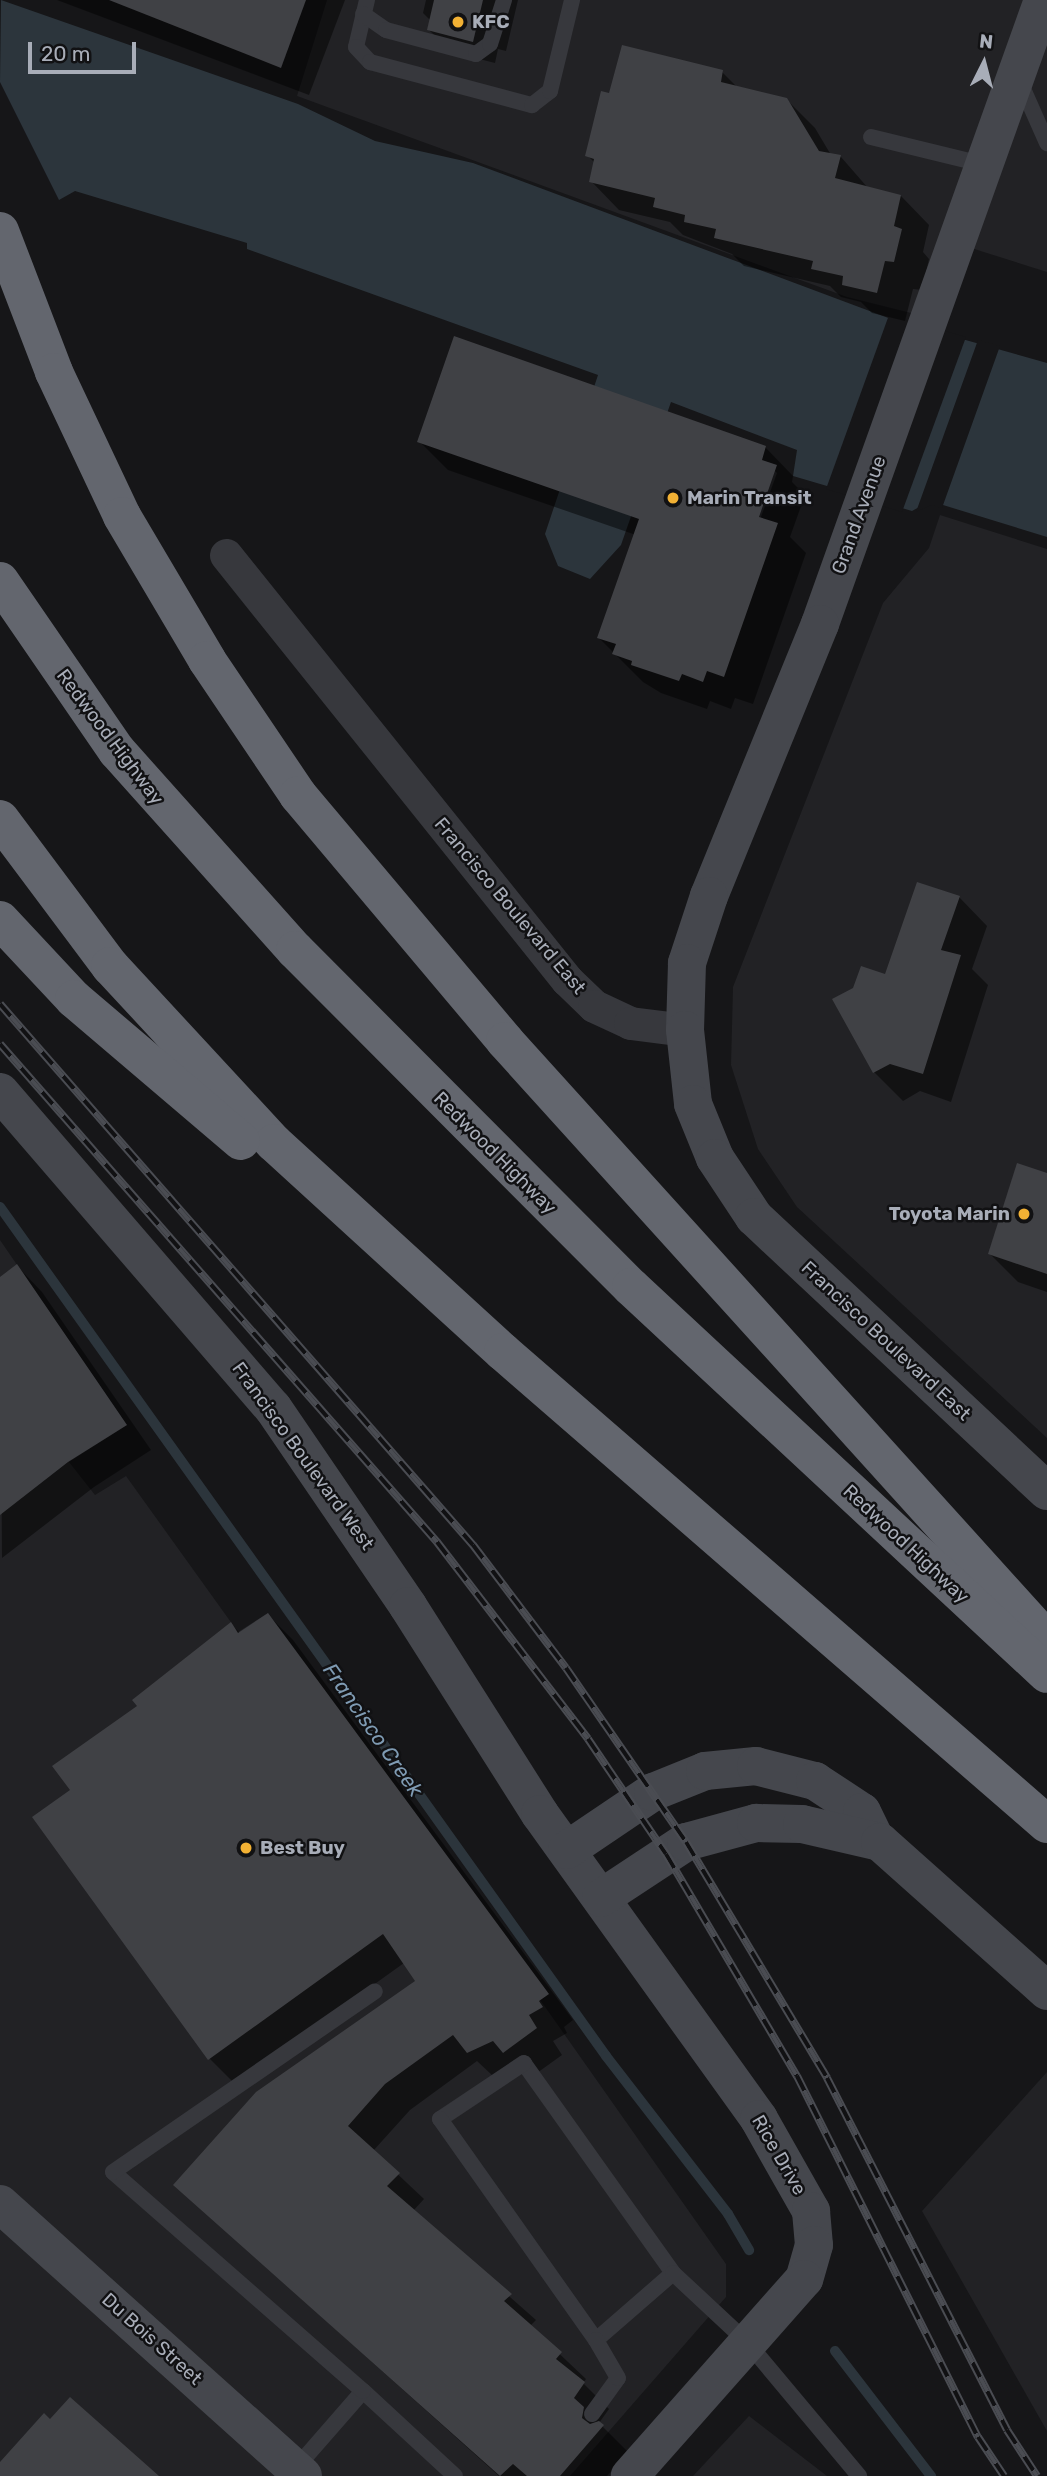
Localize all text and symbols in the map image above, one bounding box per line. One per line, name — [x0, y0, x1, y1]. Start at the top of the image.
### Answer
place label: KFC — [472, 11, 510, 33]
marker: KFC — [450, 14, 466, 30]
scale bar — [32, 28, 140, 72]
north arrow — [949, 28, 1019, 98]
text: N — [978, 29, 994, 54]
text: 20 m — [41, 41, 90, 66]
street label: Grand Avenue — [827, 453, 891, 577]
place label: Marin Transit — [687, 487, 812, 509]
marker: Marin Transit — [665, 490, 681, 506]
street label: Redwood Highway — [52, 665, 168, 809]
street label: Francisco Boulevard East — [429, 813, 591, 999]
street label: Redwood Highway — [429, 1087, 561, 1219]
place label: Toyota Marin — [889, 1203, 1010, 1225]
marker: Toyota Marin — [1016, 1206, 1032, 1222]
street label: Francisco Boulevard East — [797, 1256, 975, 1426]
street label: Francisco Boulevard West — [227, 1358, 379, 1554]
street label: Redwood Highway — [838, 1480, 974, 1608]
water label: Francisco Creek — [318, 1658, 428, 1802]
place label: Best Buy — [260, 1837, 345, 1859]
marker: Best Buy — [238, 1840, 254, 1856]
street label: Rice Drive — [747, 2111, 811, 2199]
street label: Du Bois Street — [97, 2288, 207, 2390]

